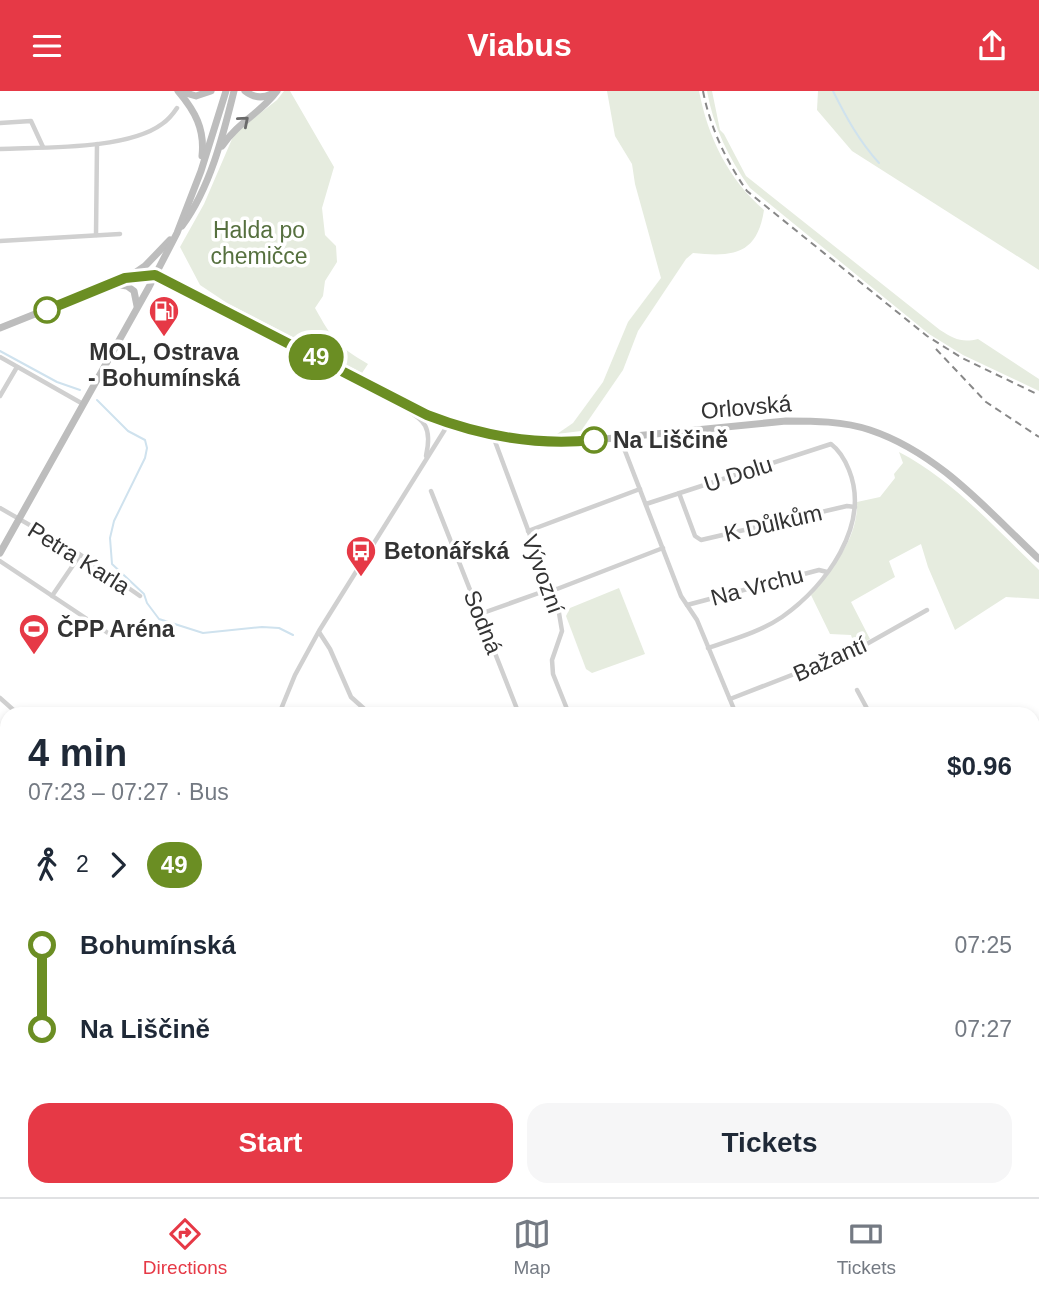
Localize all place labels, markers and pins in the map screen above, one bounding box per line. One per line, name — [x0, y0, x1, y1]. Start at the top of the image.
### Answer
fuel station icon: MOL, Ostrava - Bohumínská — [147, 294, 181, 338]
unlabelled marker — [34, 297, 60, 323]
place label: MOL, Ostrava - Bohumínská — [88, 339, 240, 391]
marker: Na Liščině — [581, 427, 607, 453]
place label: Na Liščině — [613, 427, 728, 453]
bus stop icon: Betonářská — [344, 534, 378, 578]
place label: Betonářská — [384, 538, 509, 564]
sports icon: ČPP Aréna — [17, 612, 51, 656]
place label: ČPP Aréna — [57, 615, 175, 642]

